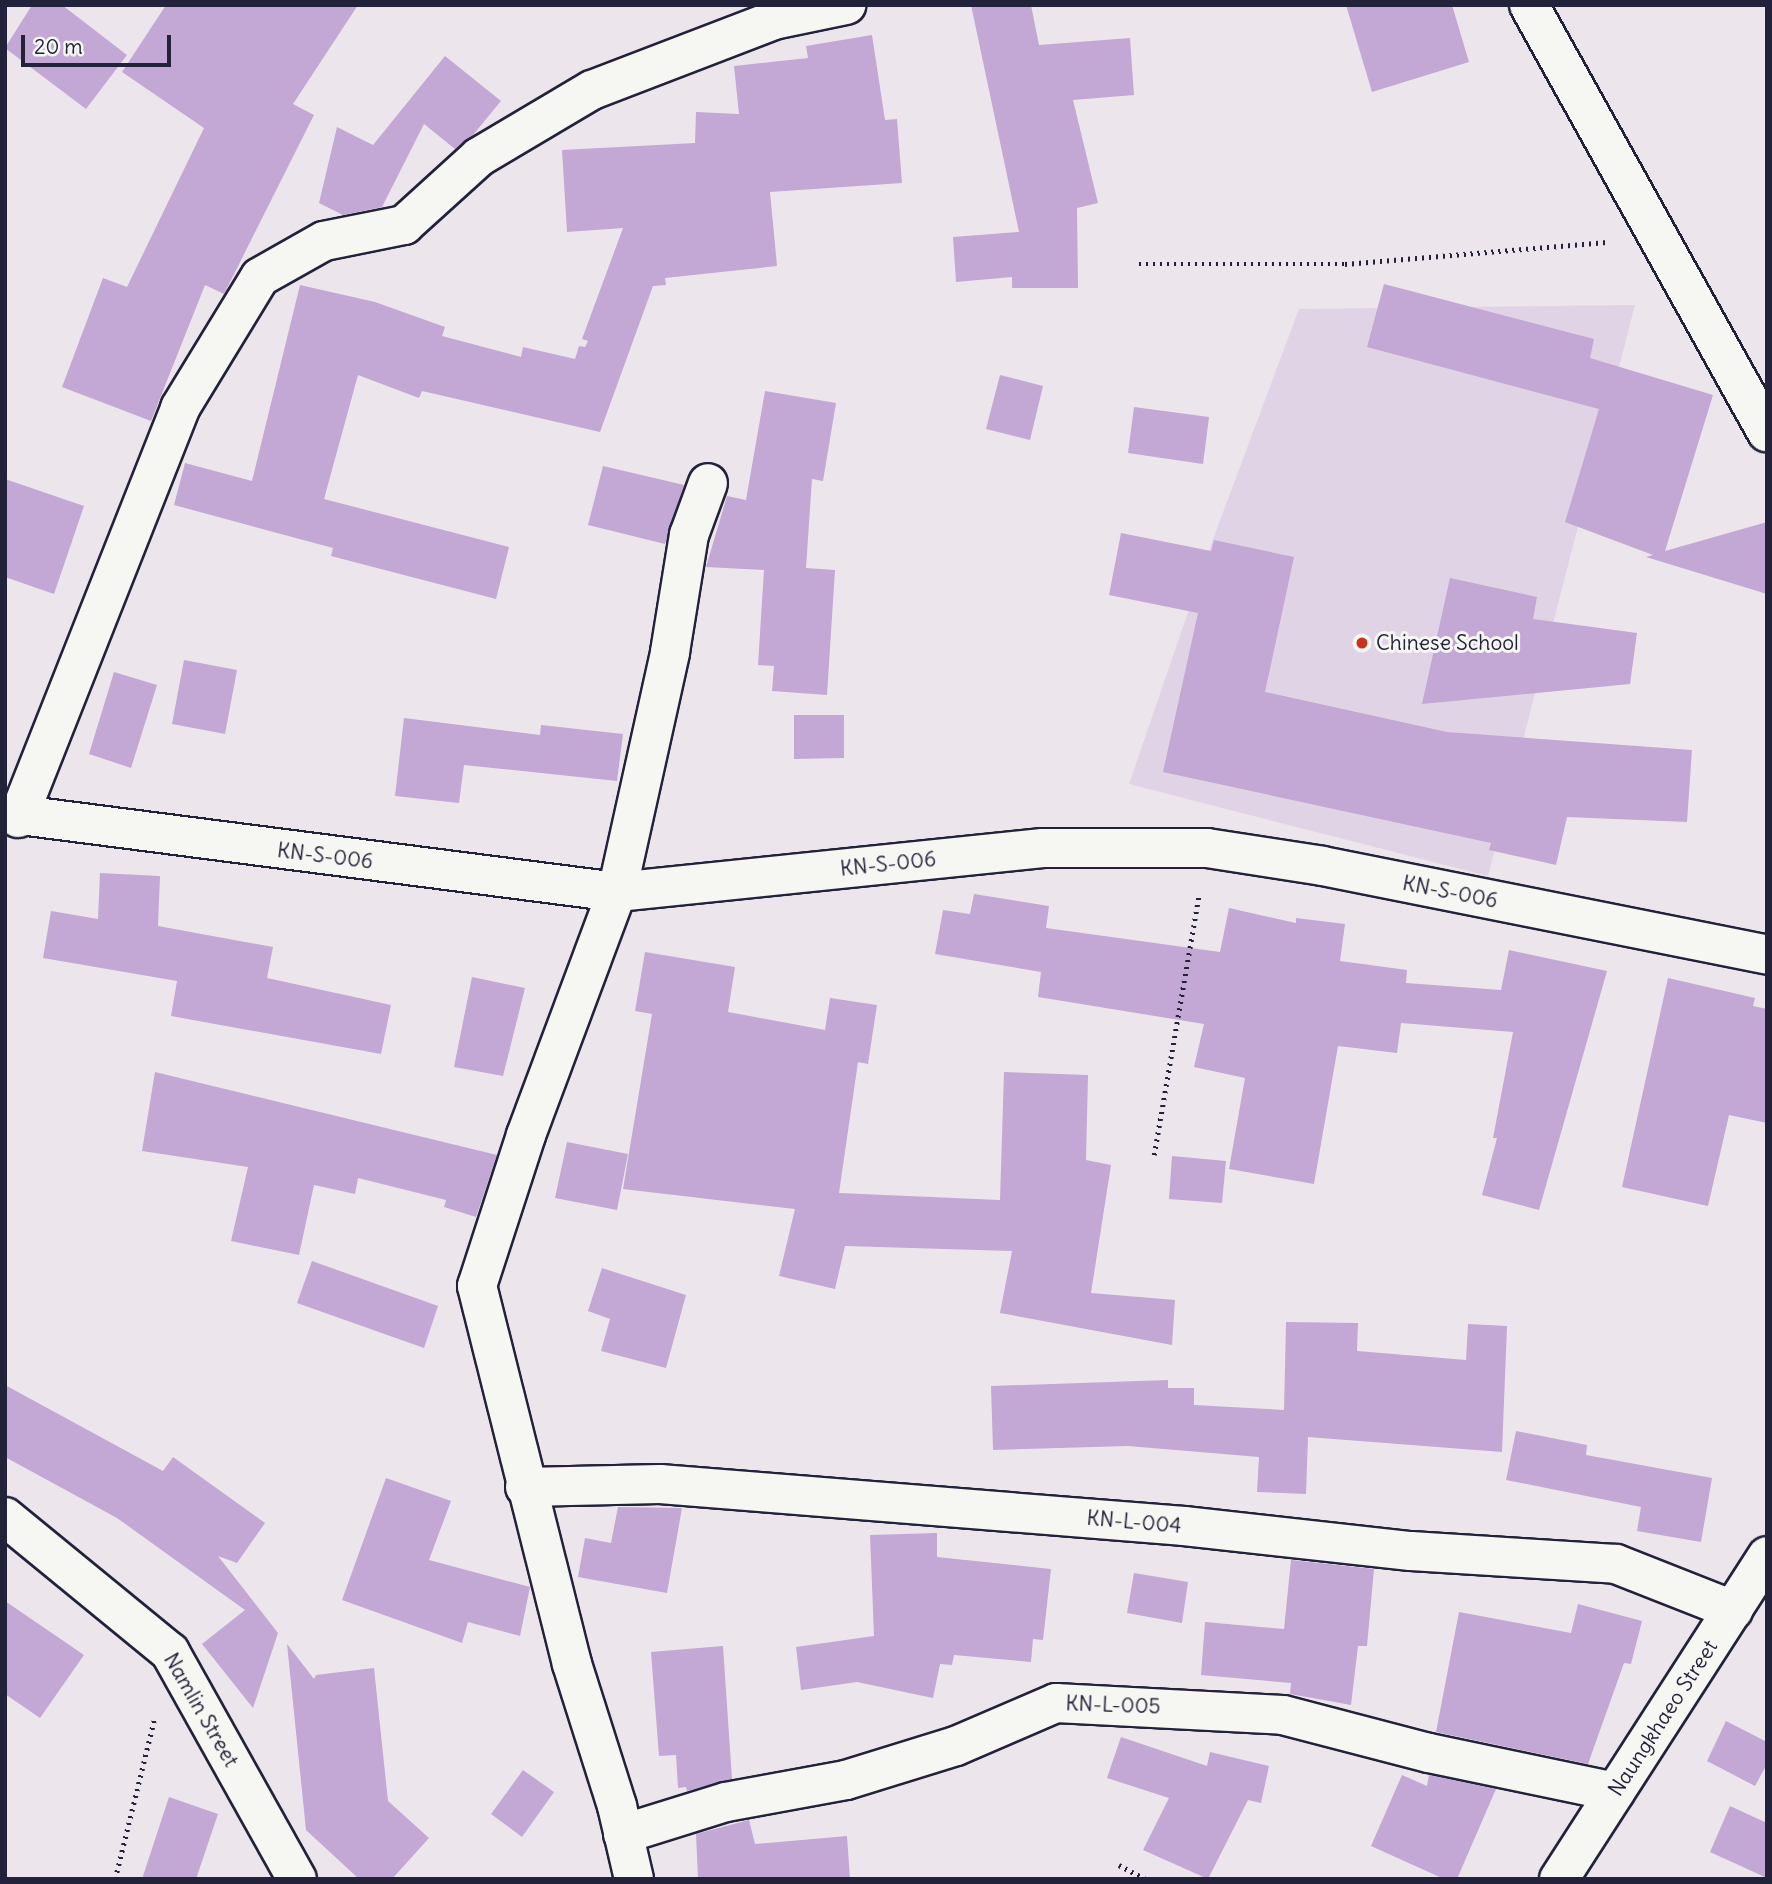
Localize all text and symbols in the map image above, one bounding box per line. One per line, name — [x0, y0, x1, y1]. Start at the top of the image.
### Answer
scale bar — [24, 21, 175, 65]
text: 20 m — [34, 33, 83, 60]
place label: Chinese School — [1376, 630, 1519, 656]
marker: Chinese School — [1354, 635, 1370, 651]
street label: KN-S-006 — [276, 838, 374, 874]
street label: KN-S-006 — [839, 846, 937, 882]
street label: KN-S-006 — [1400, 870, 1500, 914]
street label: KN-L-004 — [1086, 1505, 1182, 1539]
street label: Naungkhaeo Street — [1603, 1635, 1723, 1801]
street label: Namlin Street — [158, 1649, 244, 1771]
street label: KN-L-005 — [1065, 1691, 1161, 1719]

